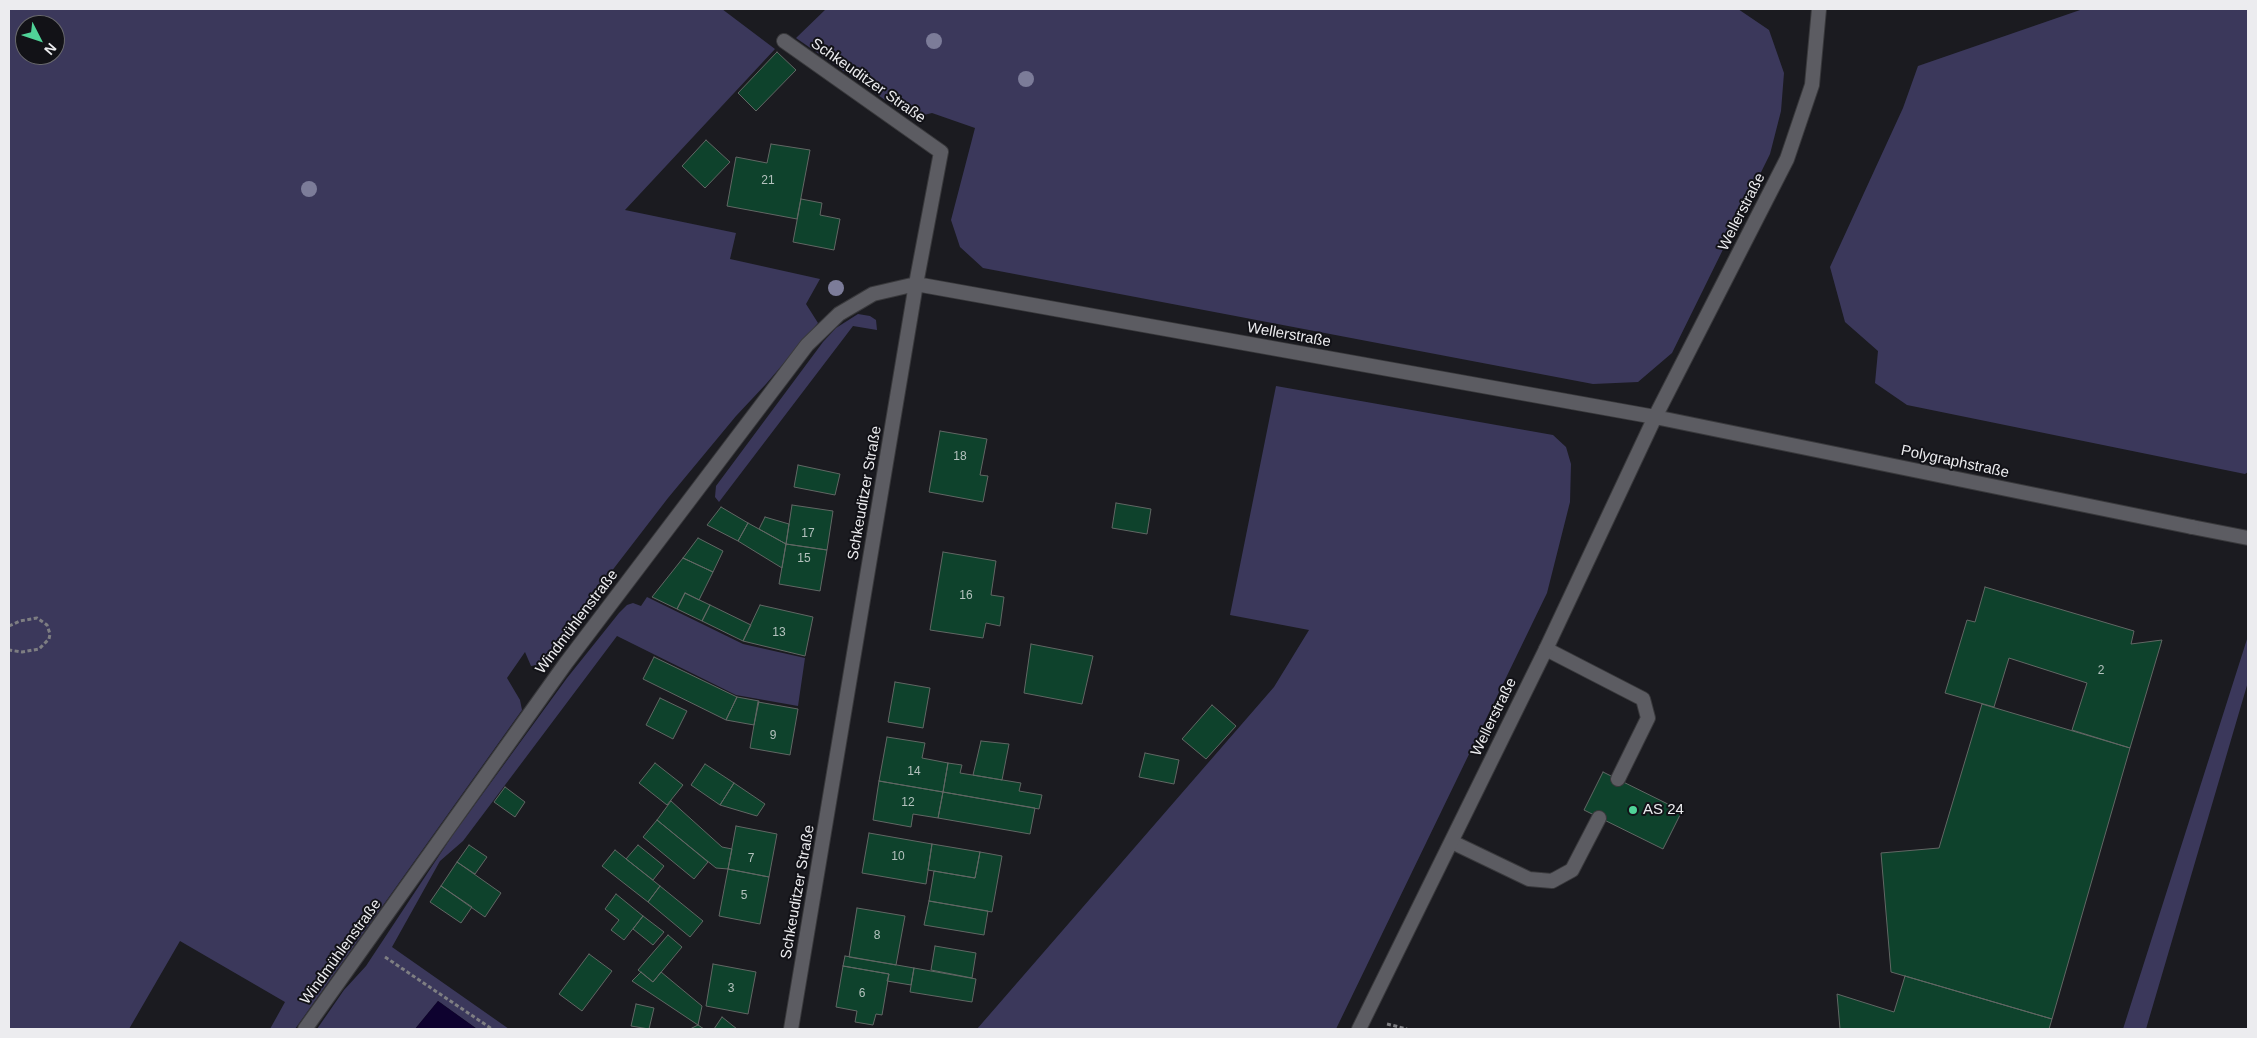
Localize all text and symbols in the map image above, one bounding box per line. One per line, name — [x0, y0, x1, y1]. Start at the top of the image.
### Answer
north arrow — [15, 15, 65, 65]
street label: Schkeuditzer Straße — [807, 35, 929, 127]
text: N — [41, 40, 60, 58]
street label: Wellerstraße — [1715, 170, 1769, 254]
house number: 21 — [761, 174, 775, 188]
street label: Wellerstraße — [1246, 319, 1332, 351]
street label: Schkeuditzer Straße — [844, 425, 886, 561]
street label: Polygraphstraße — [1899, 442, 2011, 482]
house number: 18 — [953, 450, 967, 464]
house number: 17 — [801, 527, 815, 541]
house number: 15 — [797, 552, 811, 566]
street label: Windmühlenstraße — [532, 566, 622, 678]
house number: 16 — [959, 589, 973, 603]
house number: 13 — [772, 626, 786, 640]
house number: 2 — [2098, 664, 2104, 678]
street label: Wellerstraße — [1467, 675, 1521, 759]
house number: 9 — [770, 729, 776, 743]
house number: 14 — [907, 765, 921, 779]
house number: 12 — [901, 796, 915, 810]
place label: AS 24 — [1643, 801, 1684, 819]
marker: AS 24 — [1627, 804, 1639, 816]
street label: Schkeuditzer Straße — [777, 824, 819, 960]
house number: 10 — [891, 850, 905, 864]
house number: 7 — [748, 852, 754, 866]
house number: 5 — [741, 889, 747, 903]
street label: Windmühlenstraße — [297, 896, 385, 1008]
house number: 8 — [874, 929, 880, 943]
house number: 3 — [728, 982, 734, 996]
house number: 6 — [859, 987, 865, 1001]

